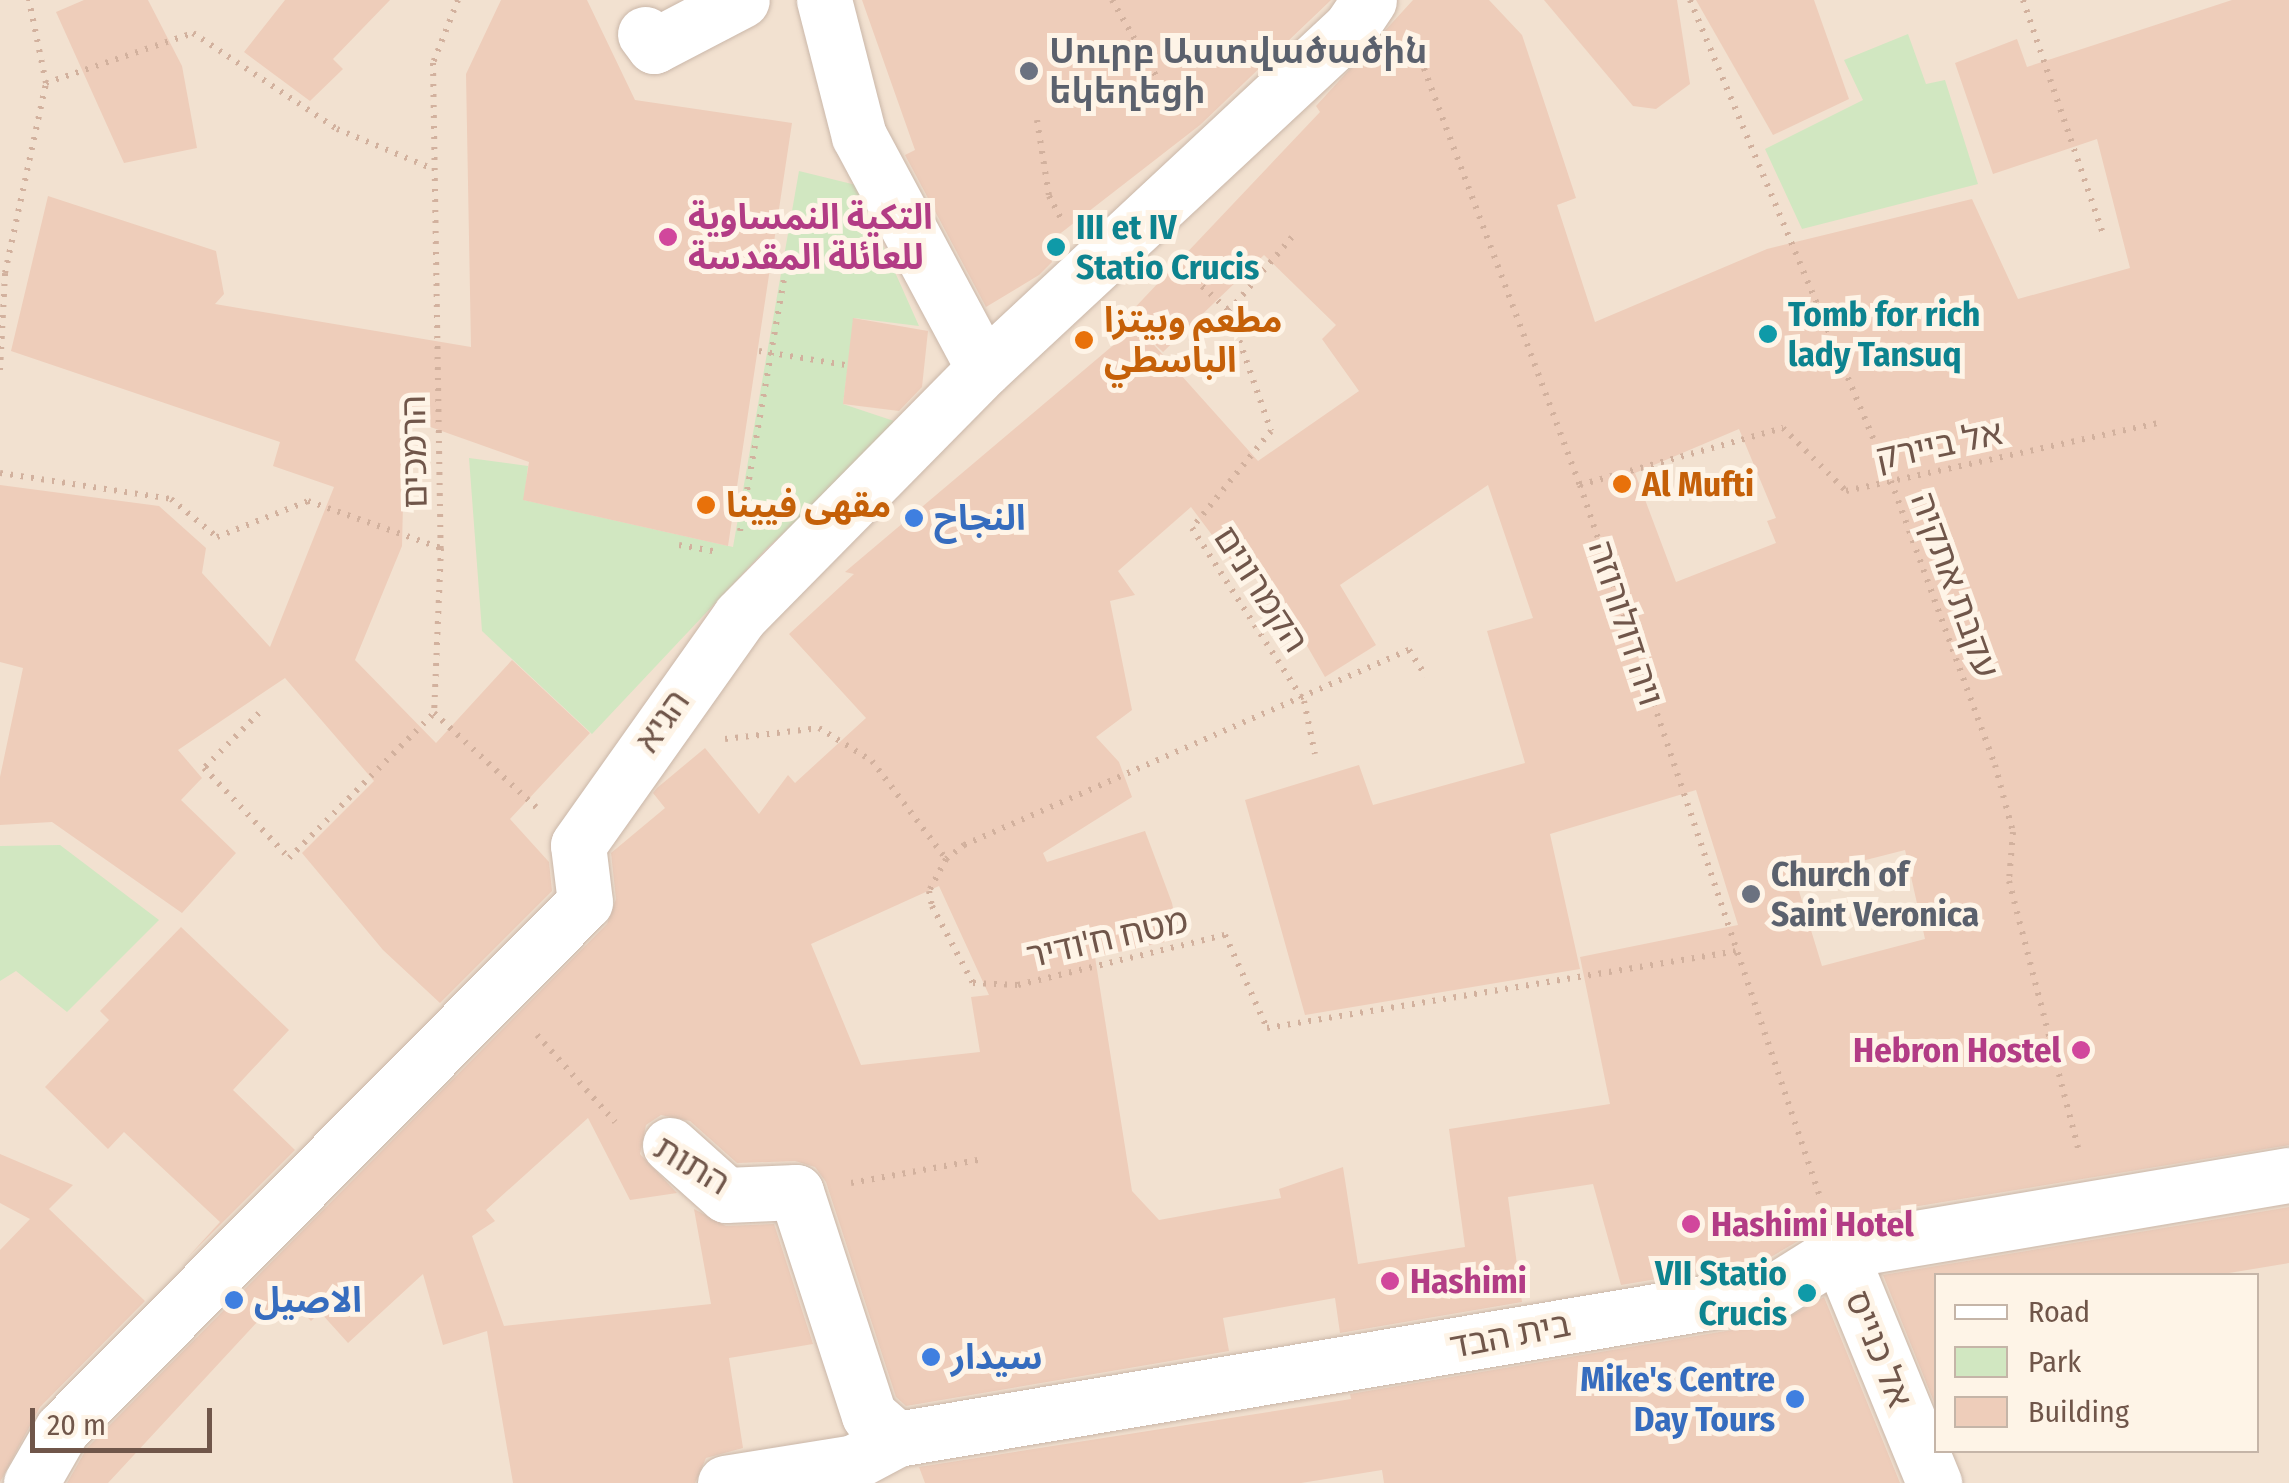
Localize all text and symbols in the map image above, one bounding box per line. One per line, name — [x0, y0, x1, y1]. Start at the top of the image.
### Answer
place label: Սուրբ Աստվածածին եկեղեցի — [1049, 30, 1428, 112]
marker: Սուրբ Աստվածածին եկեղեցի — [1018, 60, 1040, 82]
place label: التكية النمساوية للعائلة المقدسة — [688, 196, 933, 278]
place label: III et IV Statio Crucis — [1076, 206, 1259, 288]
marker: التكية النمساوية للعائلة المقدسة — [657, 226, 679, 248]
marker: III et IV Statio Crucis — [1045, 236, 1067, 258]
place label: Tomb for rich lady Tansuq — [1788, 293, 1980, 375]
place label: مطعم وبيتزا الباسطي — [1104, 299, 1282, 381]
marker: Tomb for rich lady Tansuq — [1757, 323, 1779, 345]
marker: مطعم وبيتزا الباسطي — [1073, 329, 1095, 351]
street label: הרמכים — [392, 395, 436, 509]
street label: אל ביירק — [1872, 411, 2006, 479]
place label: Al Mufti — [1642, 463, 1754, 505]
marker: Al Mufti — [1611, 473, 1633, 495]
place label: مقهى فيينا — [726, 484, 891, 526]
street label: עקבת אתקיה — [1902, 486, 2008, 684]
marker: مقهى فيينا — [695, 494, 717, 516]
place label: النجاح — [934, 497, 1025, 539]
marker: النجاح — [903, 507, 925, 529]
street label: הקמרונים — [1205, 518, 1317, 660]
street label: ויה דולורוזה — [1580, 535, 1672, 711]
street label: הגיא — [626, 682, 698, 760]
place label: Church of Saint Veronica — [1771, 853, 1979, 935]
marker: Church of Saint Veronica — [1740, 883, 1762, 905]
street label: מטח ח'ודיר — [1022, 899, 1192, 977]
place label: Hebron Hostel — [1853, 1029, 2061, 1071]
marker: Hebron Hostel — [2070, 1039, 2092, 1061]
street label: התות — [647, 1126, 737, 1204]
place label: Hashimi Hotel — [1711, 1203, 1914, 1245]
marker: Hashimi Hotel — [1680, 1213, 1702, 1235]
place label: VII Statio Crucis — [1655, 1252, 1787, 1334]
place label: Hashimi — [1410, 1260, 1527, 1302]
marker: Hashimi — [1379, 1270, 1401, 1292]
legend — [1934, 1273, 2259, 1453]
place label: الاصيل — [254, 1279, 362, 1321]
marker: VII Statio Crucis — [1796, 1282, 1818, 1304]
street label: אל כנייס — [1837, 1285, 1921, 1413]
marker: الاصيل — [223, 1289, 245, 1311]
text: Road — [2028, 1294, 2090, 1330]
street label: בית הבד — [1446, 1303, 1574, 1367]
place label: سيدار — [951, 1336, 1042, 1378]
text: Park — [2028, 1344, 2081, 1380]
marker: سيدار — [920, 1346, 942, 1368]
place label: Mike's Centre Day Tours — [1580, 1358, 1775, 1440]
scale bar — [35, 1388, 218, 1450]
marker: Mike's Centre Day Tours — [1784, 1388, 1806, 1410]
text: Building — [2028, 1394, 2129, 1430]
text: 20 m — [47, 1407, 106, 1443]

